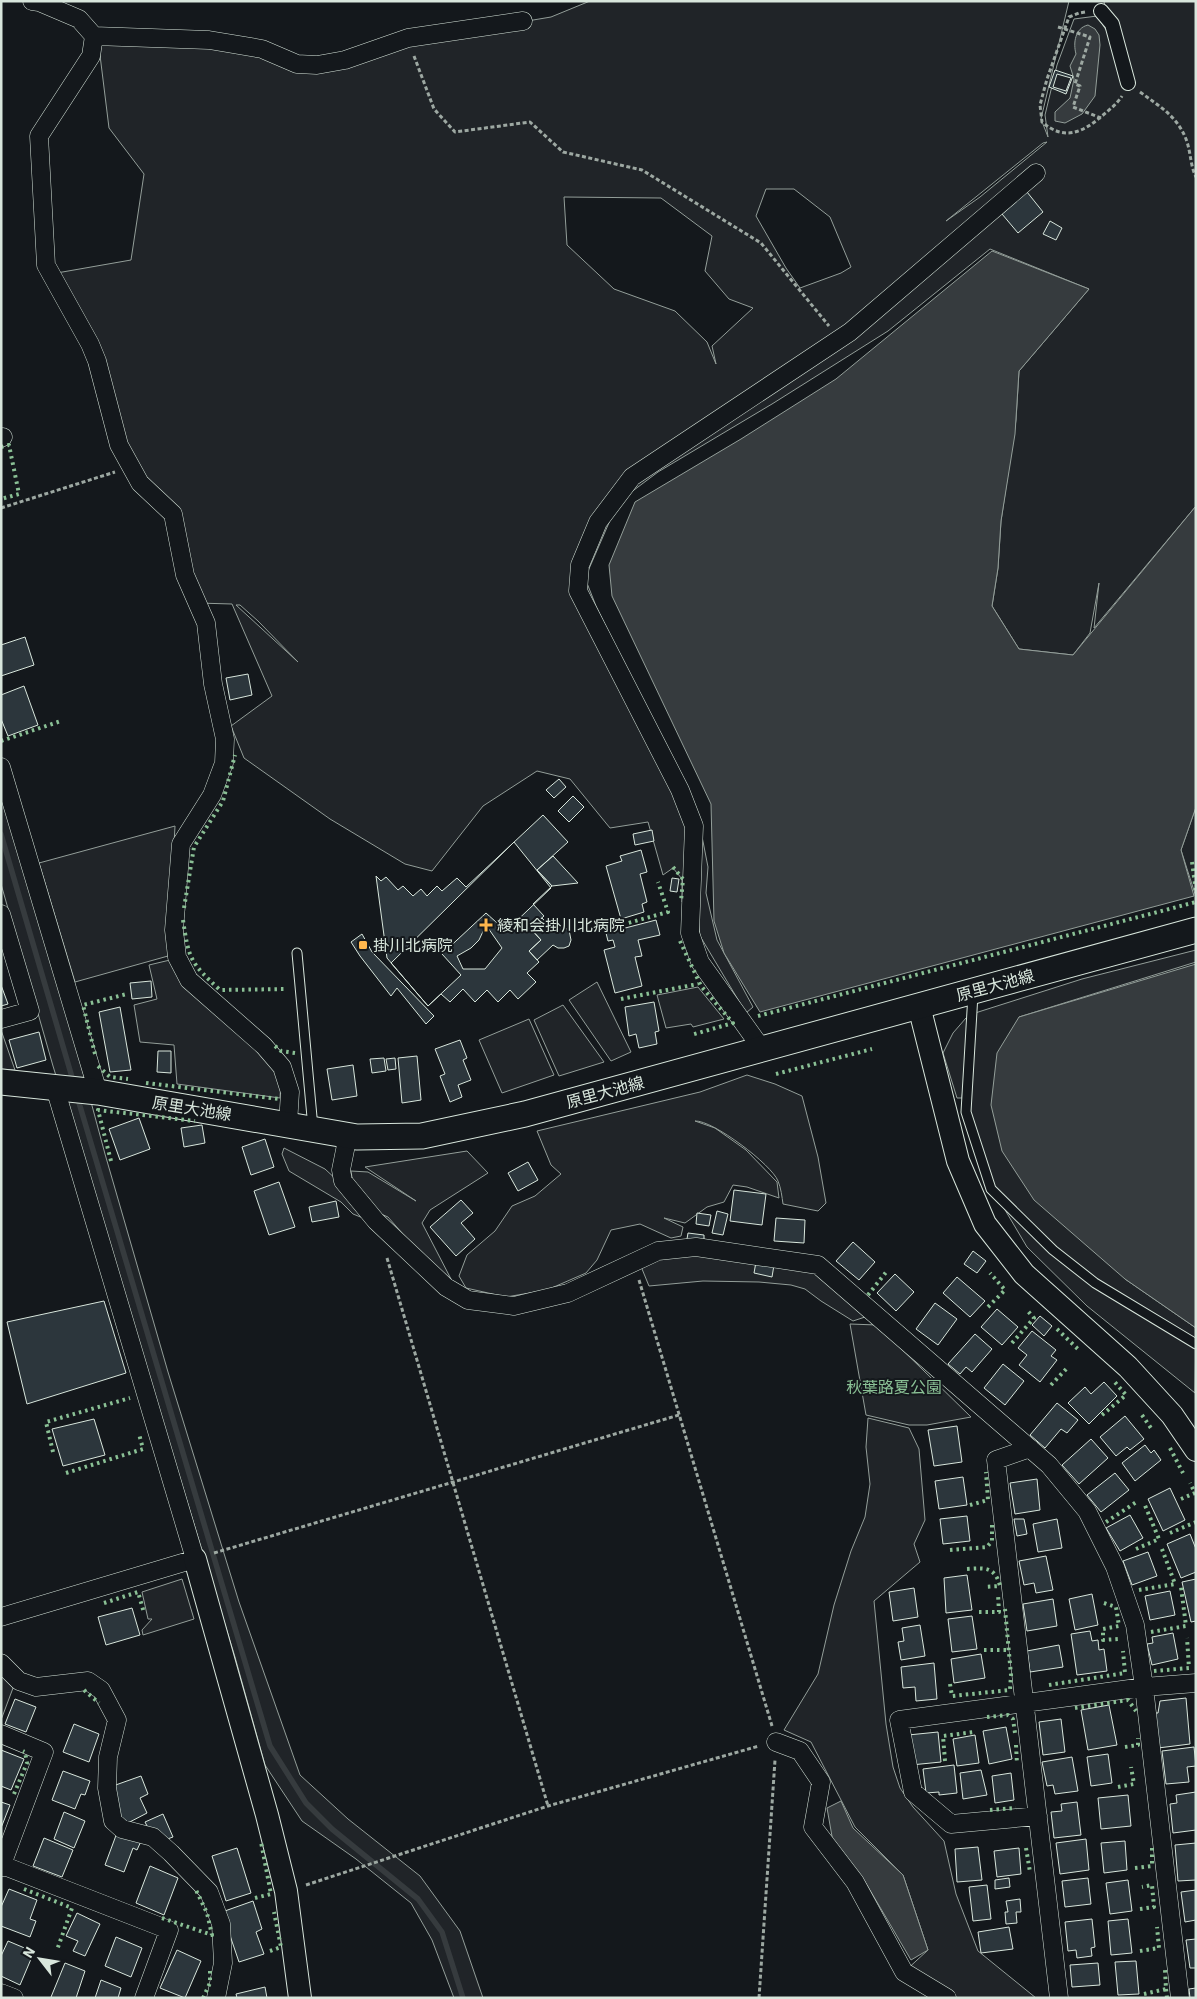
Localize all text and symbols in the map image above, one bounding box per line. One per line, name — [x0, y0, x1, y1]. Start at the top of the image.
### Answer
place label: 綾和会掛川北病院 — [497, 915, 625, 935]
marker: 綾和会掛川北病院 — [479, 918, 493, 932]
place label: 掛川北病院 — [373, 935, 453, 955]
marker: 掛川北病院 — [357, 939, 369, 951]
street label: 原里大池線 — [954, 965, 1036, 1005]
street label: 原里大池線 — [564, 1072, 646, 1112]
street label: 原里大池線 — [151, 1092, 233, 1124]
park label: 秋葉路夏公園 — [846, 1377, 942, 1397]
north arrow — [15, 1934, 65, 1984]
text: N — [19, 1943, 39, 1961]

